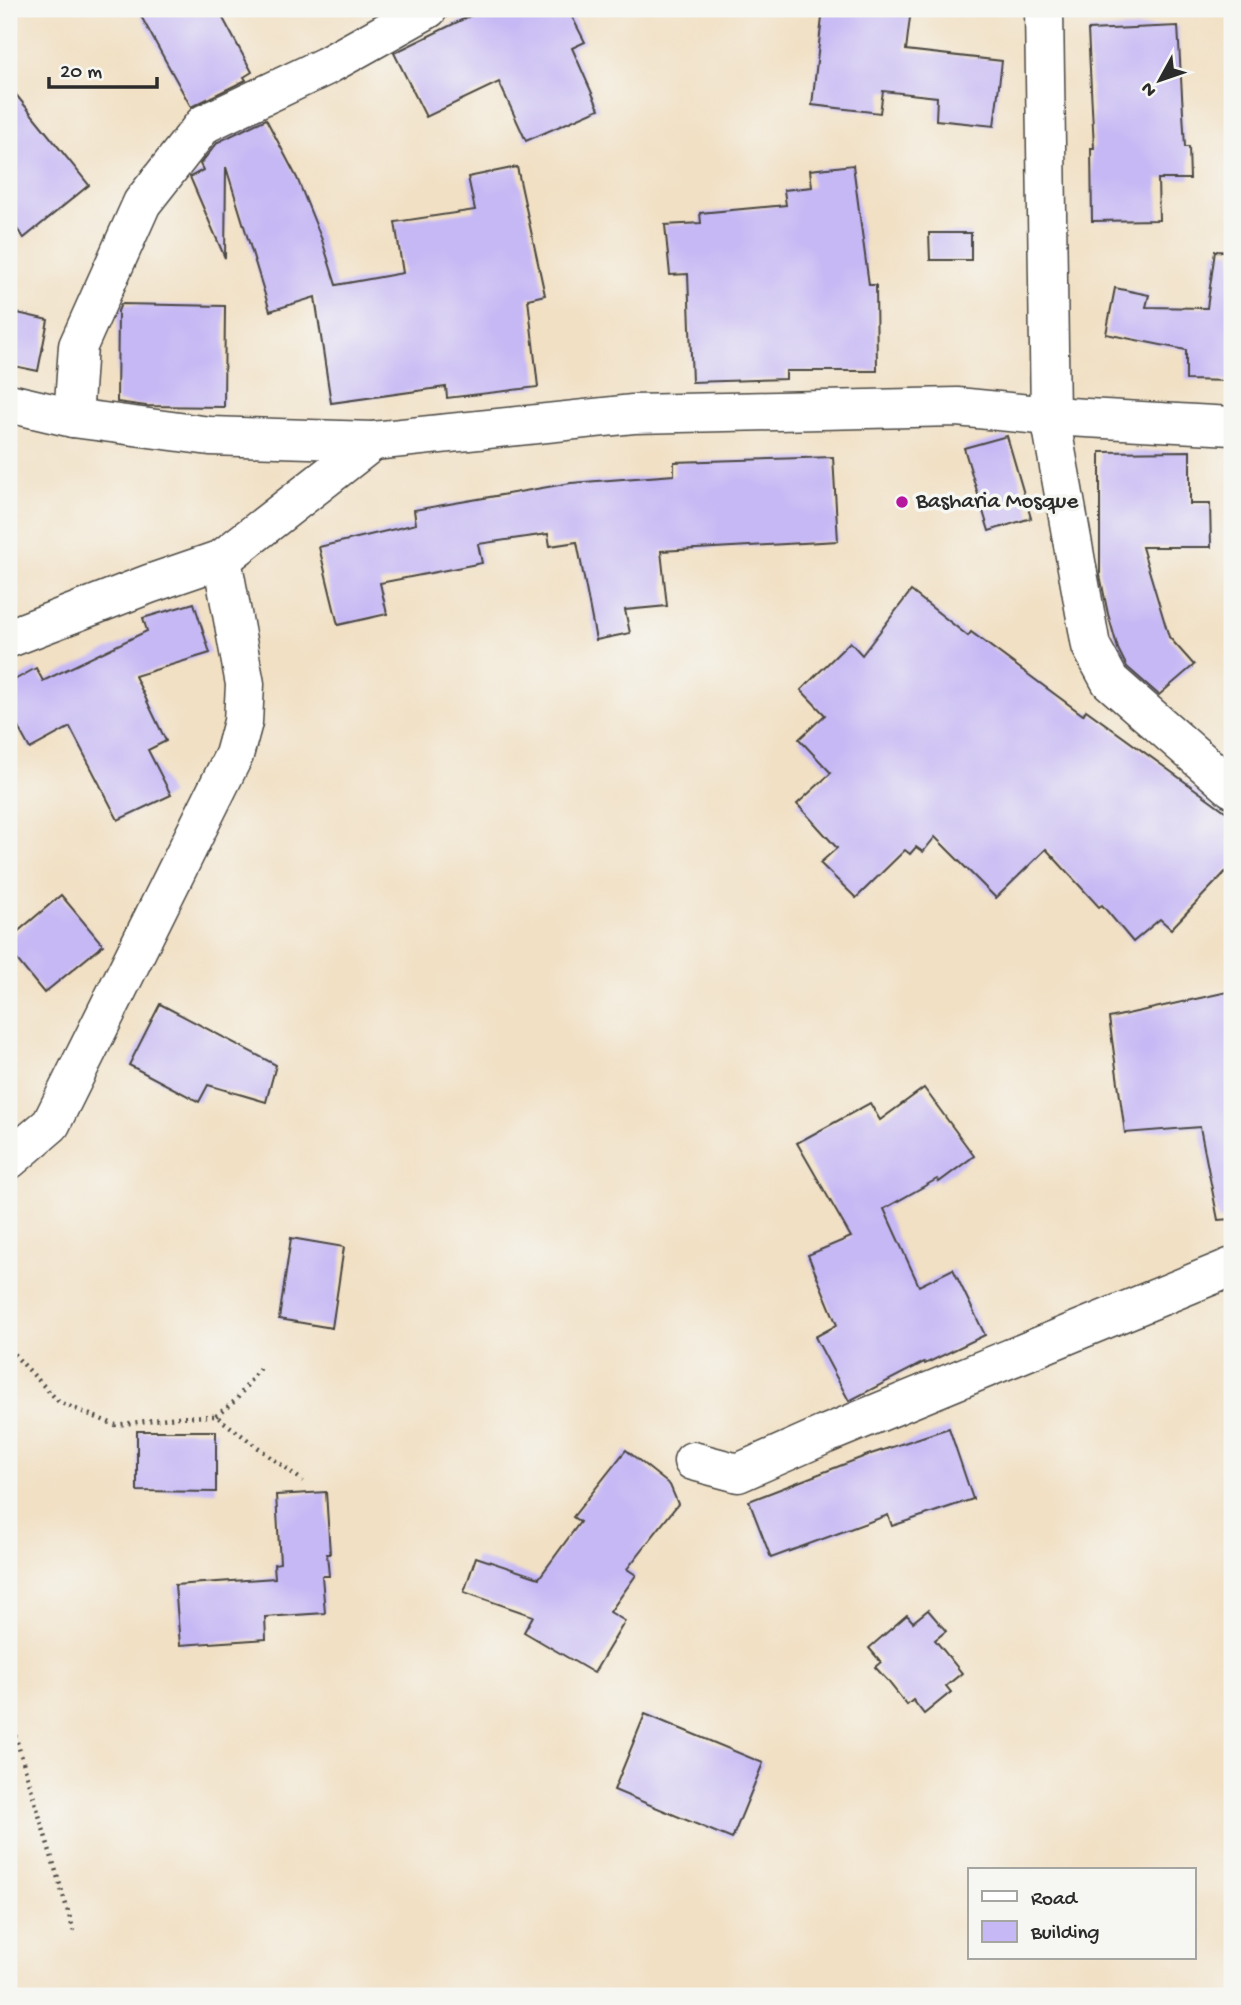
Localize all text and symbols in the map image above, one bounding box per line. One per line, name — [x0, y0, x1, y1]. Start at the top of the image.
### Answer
scale bar — [49, 46, 158, 90]
north arrow — [1126, 46, 1196, 116]
text: 20 m — [60, 61, 102, 86]
text: N — [1137, 77, 1162, 101]
place label: Basharia Mosque — [915, 489, 1079, 516]
marker: Basharia Mosque — [894, 494, 910, 510]
legend — [968, 1868, 1196, 1960]
text: Road — [1031, 1888, 1079, 1913]
text: Building — [1030, 1922, 1100, 1947]

